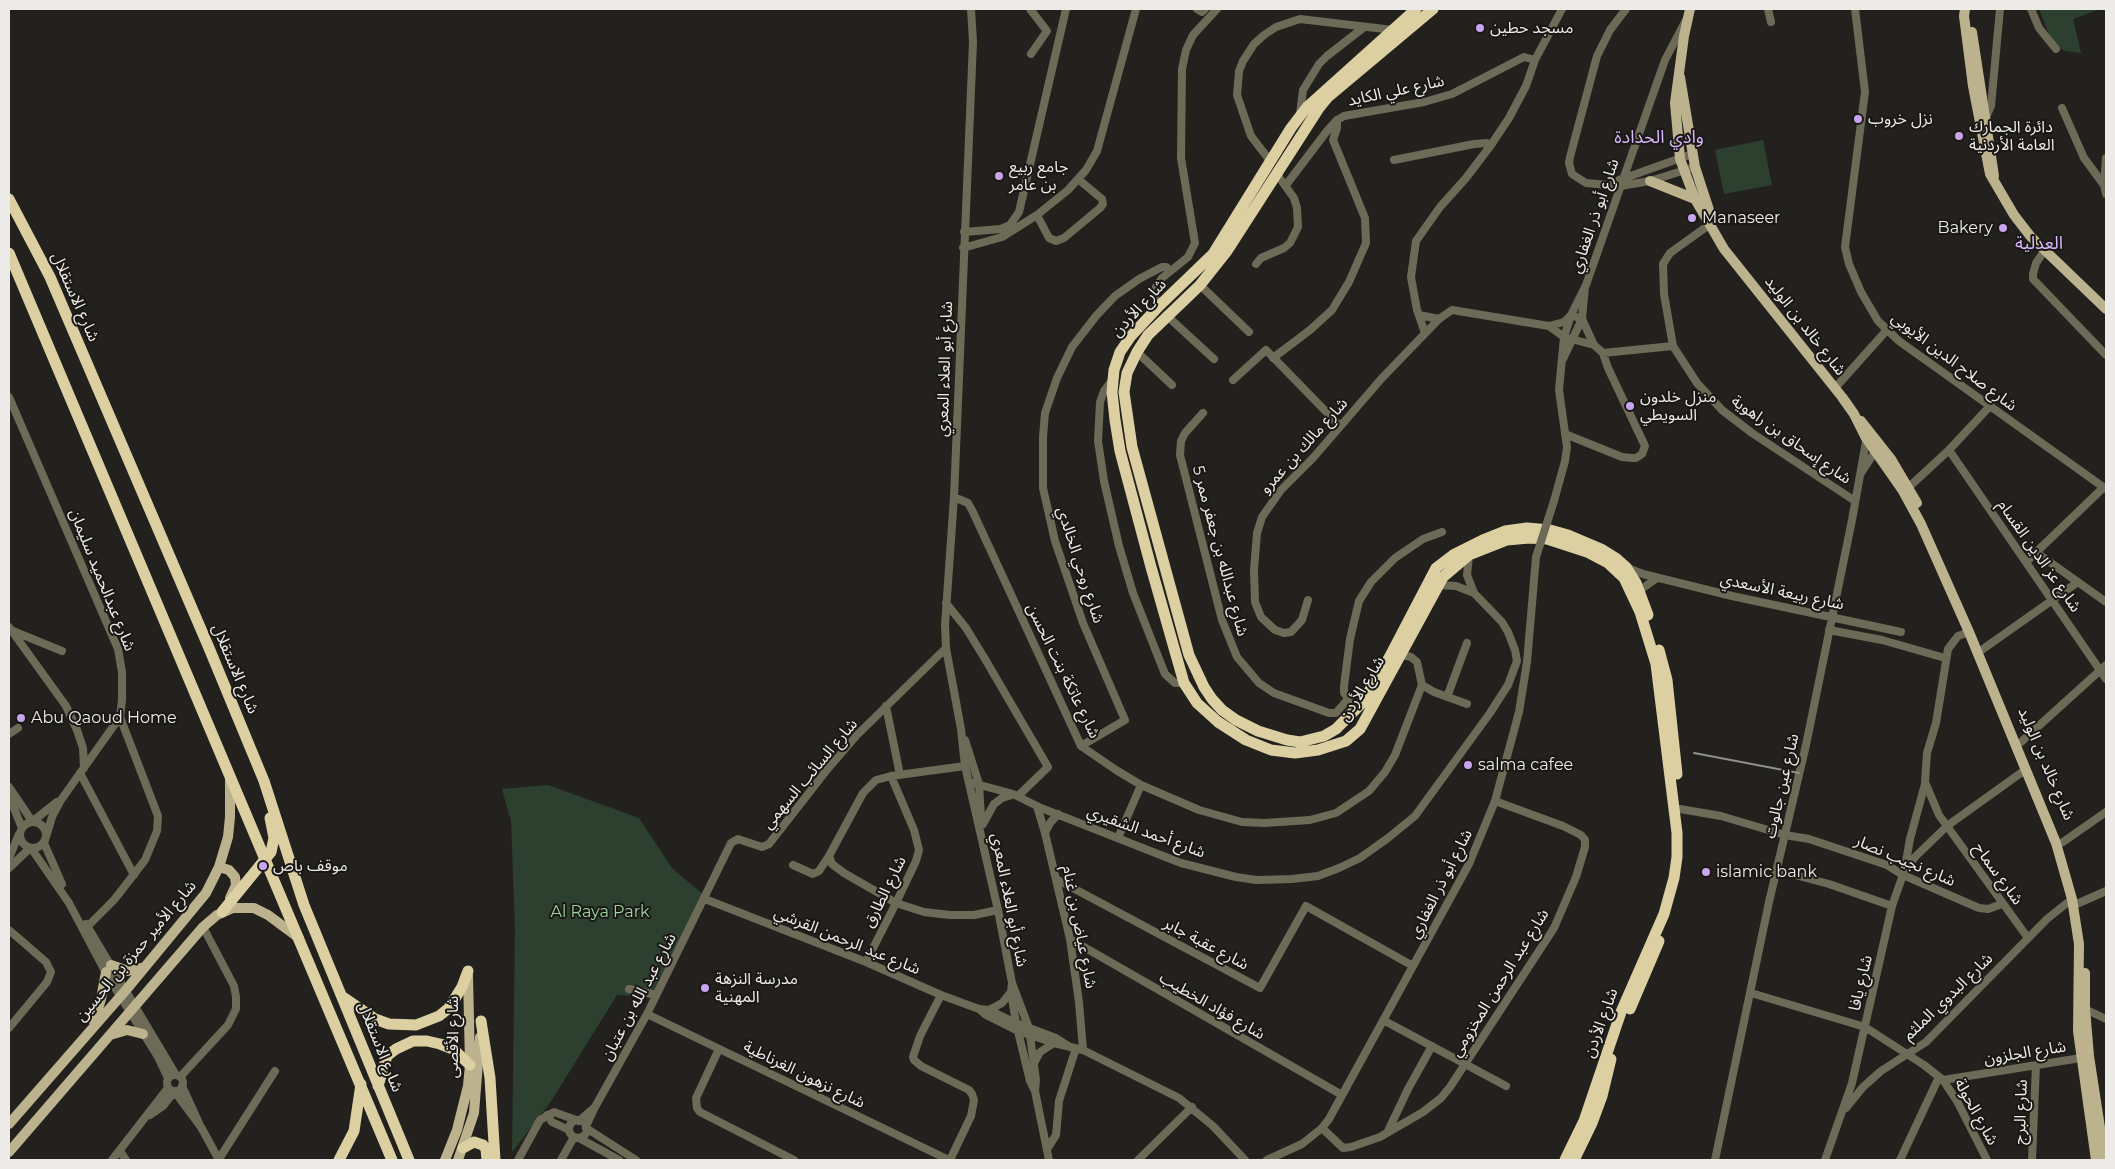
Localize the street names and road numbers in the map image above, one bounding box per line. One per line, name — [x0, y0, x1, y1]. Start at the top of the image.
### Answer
street label: شارع علي الكايد — [1346, 71, 1446, 111]
street label: شارع أبو ذر الغفاري — [1566, 156, 1624, 276]
street label: شارع الاستقلال — [47, 249, 103, 345]
street label: شارع خالد بن الوليد — [1760, 273, 1850, 379]
street label: شارع الأردن — [1107, 275, 1171, 341]
street label: شارع أبو العلاء المعري — [933, 301, 957, 437]
street label: شارع صلاح الدين الأيوبي — [1887, 308, 2021, 416]
street label: شارع إسحاق بن راهوية — [1727, 391, 1855, 489]
street label: شارع مالك بن عمرو — [1256, 394, 1352, 498]
street label: شارع عبدالله بن جعفر ممر 5 — [1188, 464, 1252, 638]
street label: شارع عز الدين القسام — [1993, 496, 2085, 616]
street label: شارع روحي الخالدي — [1052, 504, 1108, 626]
street label: شارع عبدالحميد سليمان — [65, 506, 139, 654]
street label: شارع ربيعة الأسعدي — [1718, 570, 1846, 614]
street label: شارع عاتكة بنت الحسن — [1022, 600, 1104, 742]
street label: شارع الاستقلال — [207, 621, 263, 717]
street label: شارع الأردن — [1335, 653, 1389, 725]
street label: شارع خالد بن الوليد — [2014, 705, 2078, 823]
street label: شارع السائب السهمي — [758, 715, 862, 833]
street label: شارع عين جالوت — [1761, 732, 1803, 840]
street label: شارع أحمد الشقيري — [1084, 802, 1208, 862]
street label: شارع أبو ذر الغفاري — [1405, 826, 1477, 942]
street label: شارع أبو العلاء المعري — [987, 831, 1031, 969]
street label: شارع نجيب نصار — [1852, 831, 1958, 891]
street label: شارع سماح — [1969, 839, 2027, 909]
street label: شارع الطارق — [859, 853, 911, 931]
street label: شارع عياض بن غنام — [1058, 864, 1100, 990]
street label: شارع الأمير حمزة بن الحسين — [71, 877, 201, 1025]
street label: شارع عبد الرحمن القرشي — [771, 903, 923, 979]
street label: شارع عبد الرحمن المخزومي — [1447, 905, 1553, 1061]
street label: شارع عقبة جابر — [1160, 914, 1252, 974]
street label: شارع عبد الله بن عتبان — [597, 930, 681, 1064]
street label: شارع البدوي الملثم — [1899, 949, 1997, 1045]
street label: شارع يافا — [1845, 953, 1877, 1013]
street label: شارع فؤاد الخطيب — [1156, 968, 1268, 1044]
street label: شارع الأردن — [1580, 986, 1622, 1060]
street label: شارع الأقصى — [443, 996, 463, 1078]
street label: شارع الاستقلال — [353, 999, 407, 1095]
street label: شارع نزهون الغرناطية — [740, 1037, 868, 1113]
street label: شارع الجلزون — [1983, 1037, 2067, 1069]
street label: شارع الحولة — [1950, 1075, 2002, 1149]
street label: شارع البرج — [2010, 1079, 2032, 1145]

